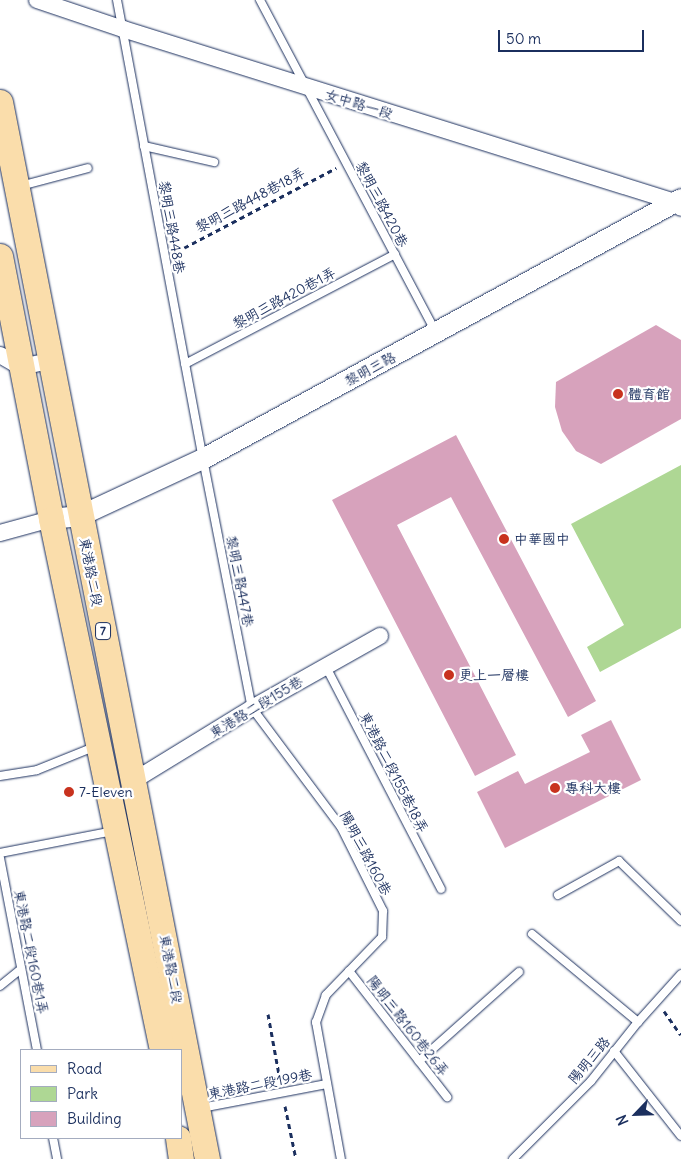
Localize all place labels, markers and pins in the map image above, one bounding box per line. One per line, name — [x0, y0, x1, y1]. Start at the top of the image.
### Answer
place label: 體育館 — [628, 386, 670, 402]
marker: 體育館 — [612, 388, 624, 400]
place label: 中華國中 — [514, 531, 570, 547]
marker: 中華國中 — [498, 533, 510, 545]
place label: 更上一層樓 — [459, 667, 529, 683]
marker: 更上一層樓 — [443, 669, 455, 681]
place label: 專科大樓 — [565, 780, 621, 796]
marker: 專科大樓 — [549, 782, 561, 794]
place label: 7-Eleven — [79, 784, 133, 800]
marker: 7-Eleven — [63, 786, 75, 798]

